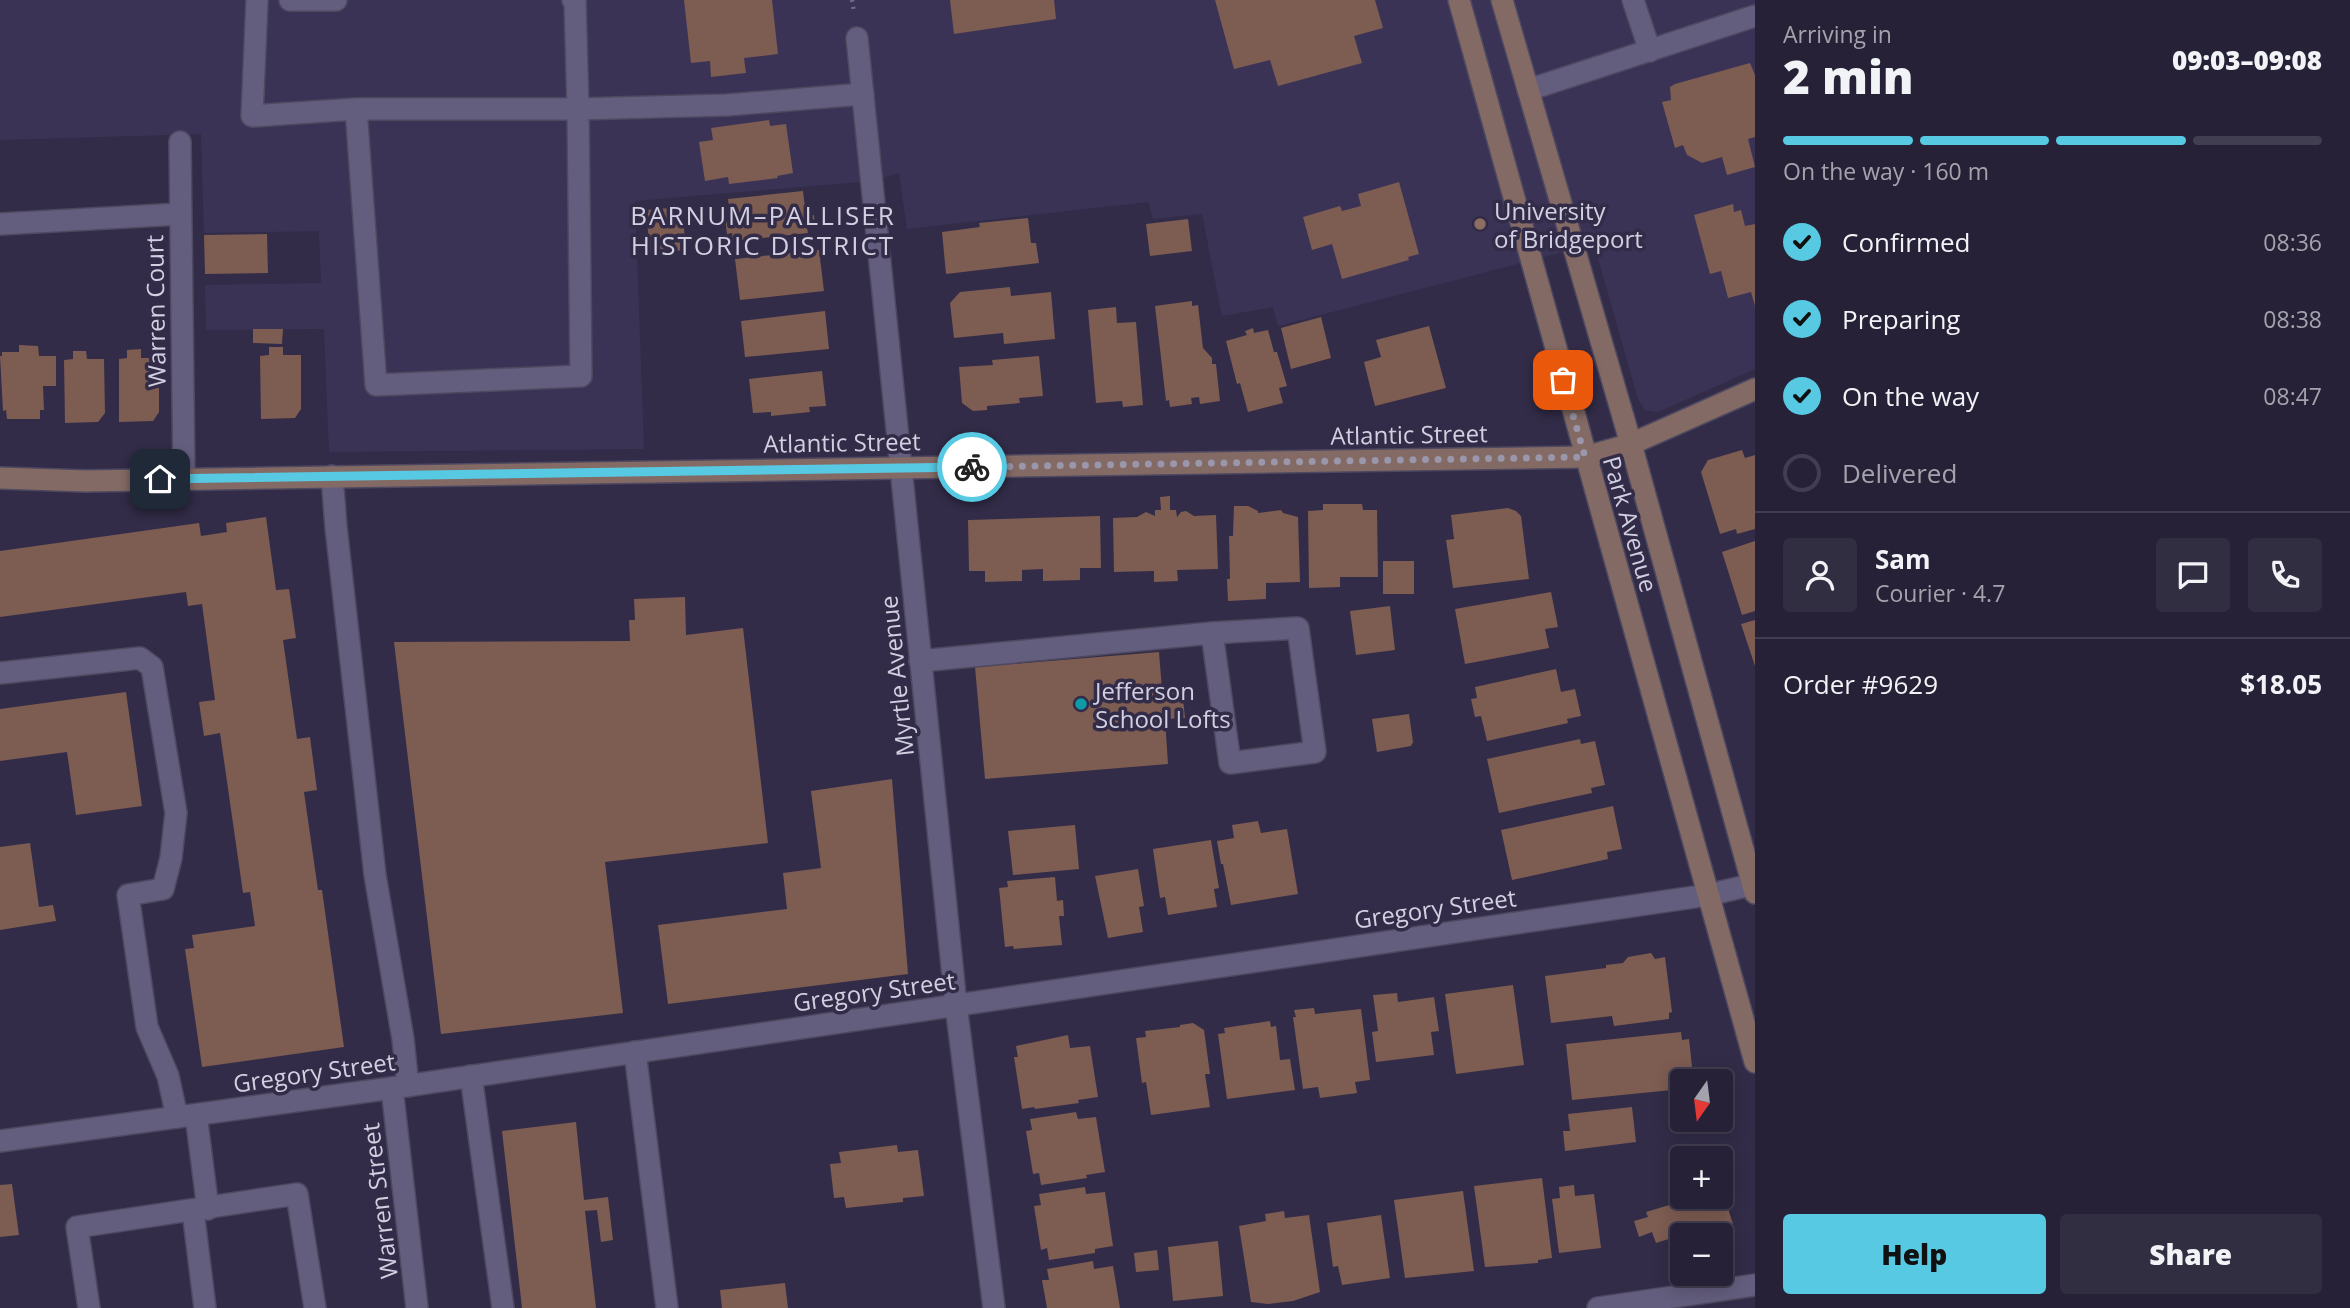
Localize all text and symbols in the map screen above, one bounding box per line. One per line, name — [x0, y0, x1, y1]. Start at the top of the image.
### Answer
text: Arriving in — [1783, 18, 1892, 50]
text: 09:03–09:08 — [2172, 42, 2322, 78]
text: 2 min — [1783, 45, 1914, 107]
text: On the way · 160 m — [1783, 155, 1989, 187]
place label: University of Bridgeport — [1494, 194, 1643, 255]
district label: BARNUM–PALLISER HISTORIC DISTRICT — [630, 197, 896, 263]
marker: University of Bridgeport — [1472, 216, 1488, 232]
icon: check — [1783, 223, 1821, 261]
text: Confirmed — [1842, 224, 1970, 260]
text: 08:36 — [2263, 226, 2322, 258]
street label: Warren Court — [137, 235, 173, 387]
icon: check — [1783, 300, 1821, 338]
text: Preparing — [1842, 301, 1960, 337]
text: 08:38 — [2263, 303, 2322, 335]
pin — [1533, 350, 1593, 410]
icon: bag — [1544, 361, 1582, 399]
icon: check — [1783, 377, 1821, 415]
text: On the way — [1842, 378, 1979, 414]
text: 08:47 — [2263, 380, 2322, 412]
street label: Atlantic Street — [1330, 416, 1488, 452]
street label: Atlantic Street — [763, 424, 921, 460]
courier — [937, 432, 1007, 502]
icon: bike — [953, 448, 991, 486]
pin — [130, 449, 190, 509]
street label: Park Avenue — [1596, 452, 1666, 596]
text: Delivered — [1842, 455, 1957, 491]
icon: home — [141, 460, 179, 498]
button: person — [1783, 538, 1857, 612]
button: chat — [2156, 538, 2230, 612]
button: phone — [2248, 538, 2322, 612]
text: Sam — [1875, 541, 1931, 577]
text: Courier · 4.7 — [1875, 577, 2005, 609]
street label: Myrtle Avenue — [871, 594, 921, 758]
text: Order #9629 — [1783, 666, 1938, 702]
text: $18.05 — [2240, 666, 2322, 702]
place label: Jefferson School Lofts — [1093, 674, 1231, 735]
marker: Jefferson School Lofts — [1073, 696, 1089, 712]
street label: Gregory Street — [1352, 880, 1518, 936]
street label: Gregory Street — [791, 963, 957, 1019]
street label: Gregory Street — [231, 1044, 397, 1100]
north arrow — [1670, 1069, 1732, 1132]
map controls — [1670, 1069, 1733, 1286]
street label: Warren Street — [353, 1121, 405, 1281]
button: + — [1670, 1146, 1733, 1209]
button: Help — [1783, 1214, 2046, 1294]
button: Share — [2060, 1214, 2322, 1294]
button: − — [1670, 1223, 1733, 1286]

